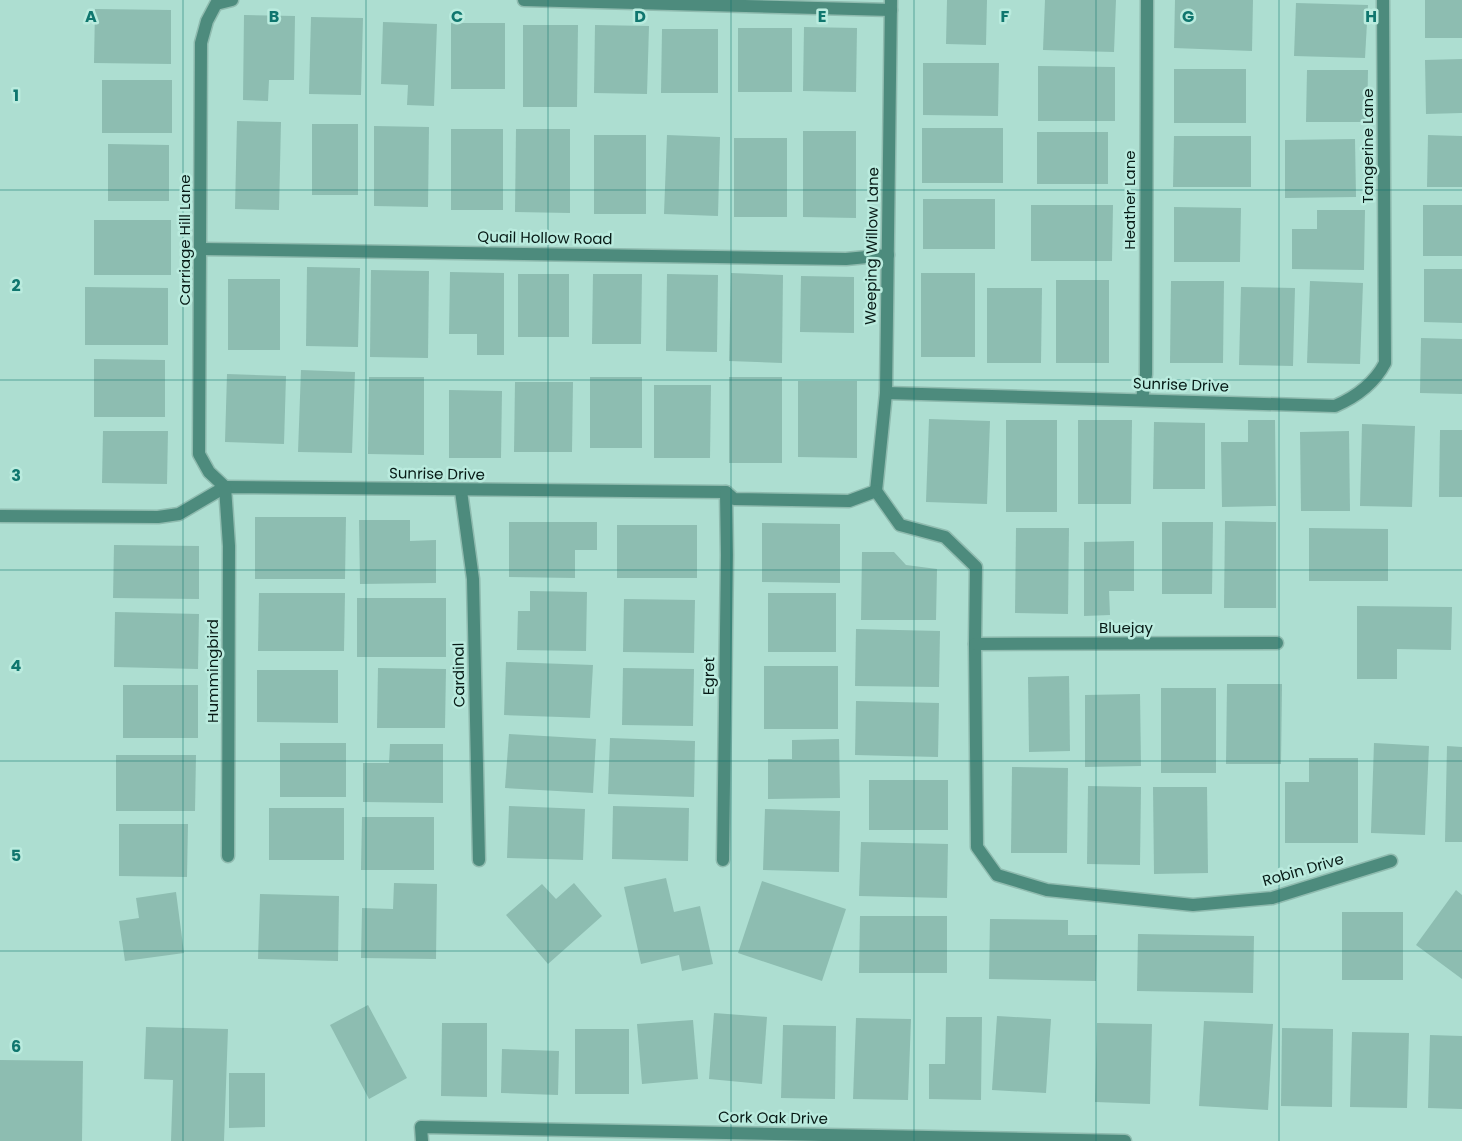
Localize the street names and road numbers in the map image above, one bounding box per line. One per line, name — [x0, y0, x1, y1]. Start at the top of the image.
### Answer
street label: Tangerine Lane — [1357, 88, 1378, 204]
street label: Heather Lane — [1119, 150, 1140, 250]
street label: Weeping Willow Lane — [860, 167, 883, 325]
street label: Carriage Hill Lane — [174, 174, 195, 306]
street label: Quail Hollow Road — [477, 226, 613, 249]
street label: Sunrise Drive — [1133, 372, 1229, 397]
street label: Sunrise Drive — [389, 462, 485, 485]
street label: Bluejay — [1099, 617, 1154, 638]
street label: Hummingbird — [202, 619, 223, 723]
street label: Cardinal — [447, 643, 470, 707]
street label: Egret — [698, 657, 719, 695]
street label: Robin Drive — [1260, 848, 1346, 891]
street label: Cork Oak Drive — [718, 1106, 828, 1129]

